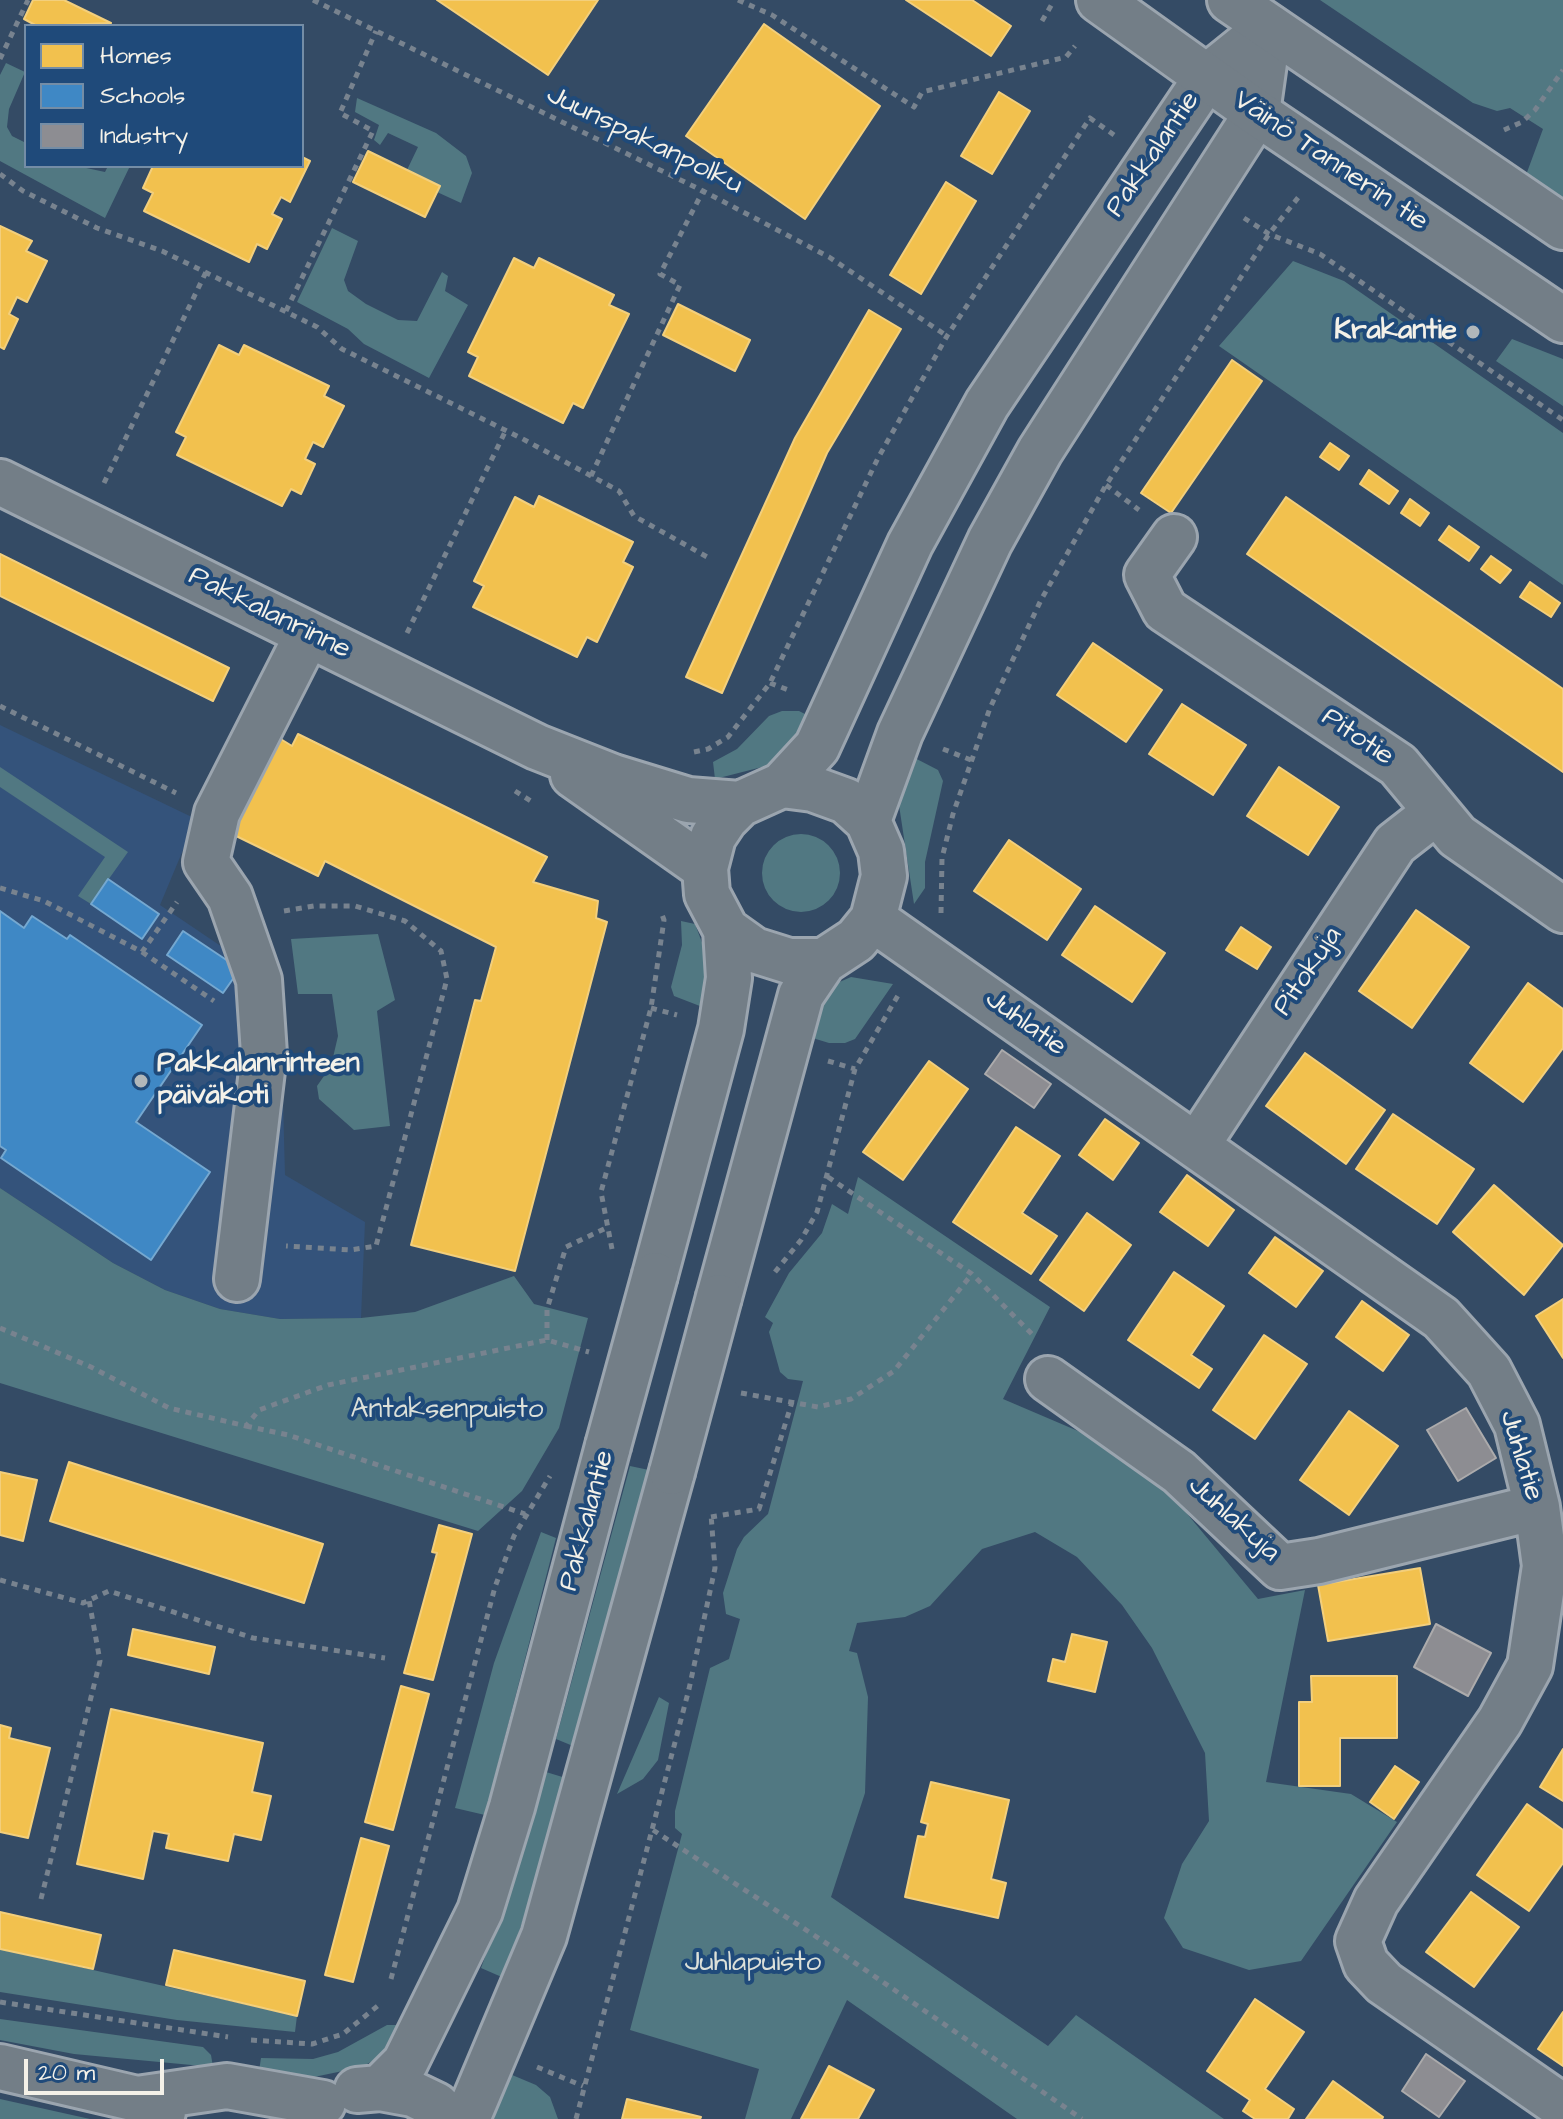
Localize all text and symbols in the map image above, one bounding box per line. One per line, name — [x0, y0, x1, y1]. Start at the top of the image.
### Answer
legend — [24, 24, 304, 168]
text: Homes — [100, 39, 172, 73]
text: Schools — [100, 79, 185, 113]
street label: Juunspakanpolku — [541, 79, 747, 203]
street label: Väinö Tannerin tie — [1226, 84, 1434, 240]
street label: Pakkalantie — [1100, 86, 1208, 224]
text: Industry — [100, 119, 188, 153]
place label: Krakantie — [1334, 315, 1457, 349]
marker: Krakantie — [1464, 323, 1482, 341]
street label: Pakkalanrinne — [182, 560, 356, 668]
street label: Pitotie — [1314, 702, 1400, 774]
street label: Pitokuja — [1267, 921, 1351, 1023]
street label: Juhlatie — [978, 983, 1072, 1065]
place label: Pakkalanrinteen päiväkoti — [157, 1048, 360, 1114]
marker: Pakkalanrinteen päiväkoti — [132, 1072, 150, 1090]
park label: Antaksenpuisto — [350, 1394, 544, 1428]
street label: Juhlatie — [1490, 1407, 1550, 1505]
street label: Pakkalantie — [553, 1447, 623, 1595]
street label: Juhlakuja — [1180, 1470, 1286, 1570]
park label: Juhlapuisto — [685, 1947, 821, 1981]
scale bar — [28, 2043, 168, 2093]
text: 20 m — [38, 2056, 95, 2090]

